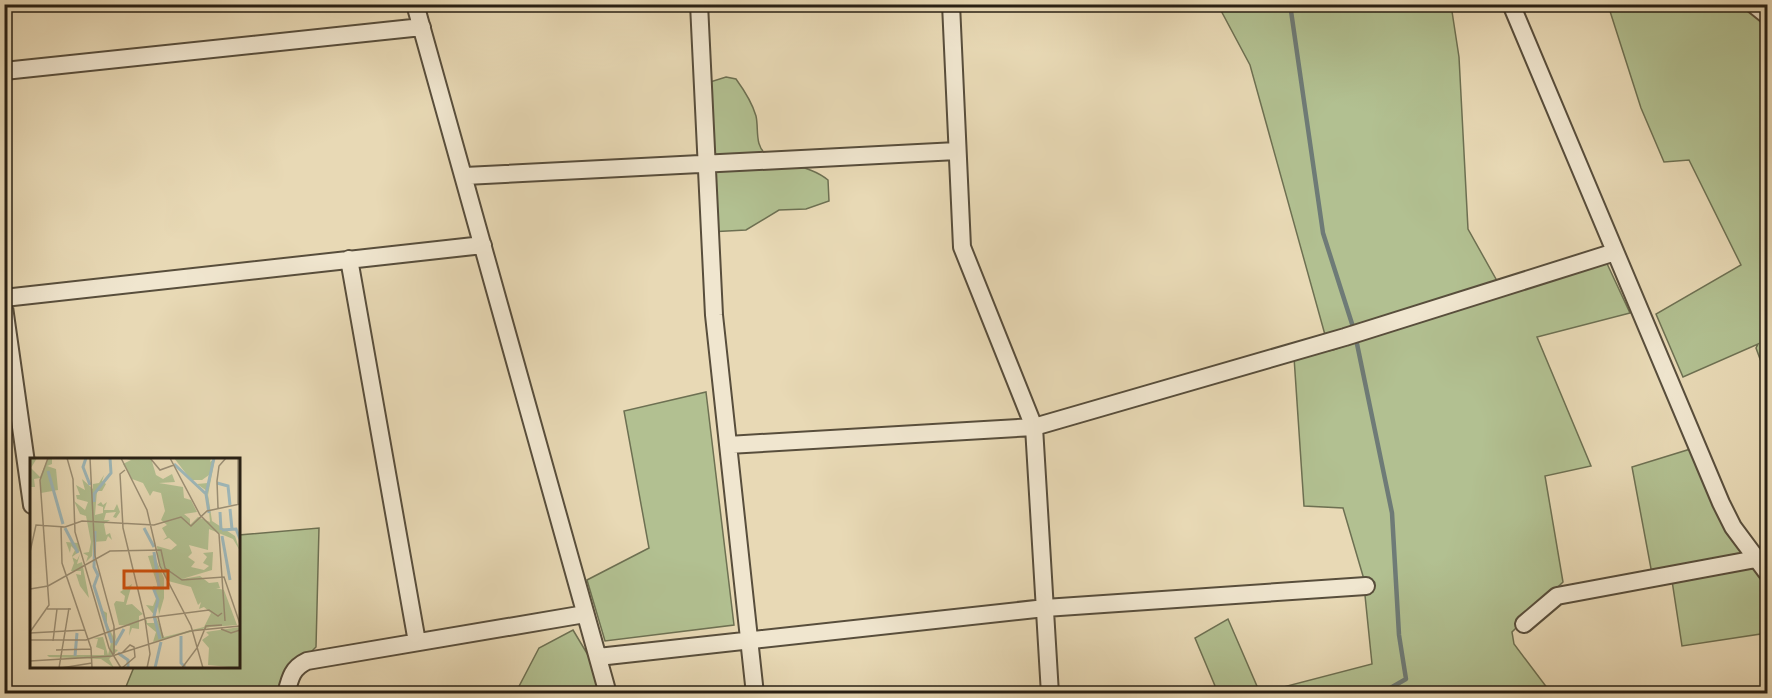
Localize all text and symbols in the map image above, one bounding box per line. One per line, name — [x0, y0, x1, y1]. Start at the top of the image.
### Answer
inset map — [30, 458, 240, 668]

